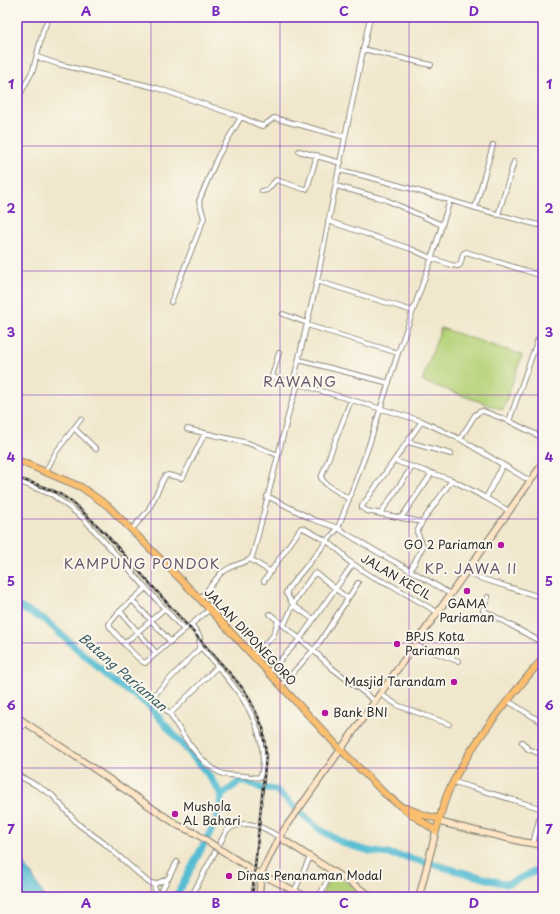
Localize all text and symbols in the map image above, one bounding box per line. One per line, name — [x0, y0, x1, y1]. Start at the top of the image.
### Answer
text: A — [81, 1, 91, 20]
text: B — [212, 1, 221, 20]
text: C — [339, 1, 349, 20]
text: D — [469, 1, 479, 20]
text: 1 — [8, 74, 14, 93]
text: 1 — [546, 74, 552, 93]
text: 2 — [6, 198, 16, 217]
text: 2 — [544, 198, 554, 217]
text: 3 — [7, 322, 16, 341]
text: 3 — [545, 322, 554, 341]
district label: RAWANG — [263, 371, 337, 392]
text: 4 — [7, 447, 16, 466]
text: 4 — [545, 447, 554, 466]
place label: GO 2 Pariaman — [404, 535, 493, 553]
marker: GO 2 Pariaman — [496, 540, 506, 550]
street label: JALAN KECIL — [358, 549, 435, 604]
district label: KAMPUNG PONDOK — [64, 553, 220, 574]
district label: KP. JAWA II — [424, 558, 518, 579]
text: 5 — [7, 571, 15, 590]
text: 5 — [545, 571, 553, 590]
street label: JALAN DIPONEGORO — [201, 583, 301, 689]
marker: GAMA Pariaman — [462, 586, 472, 596]
place label: GAMA Pariaman — [440, 594, 494, 626]
place label: BPJS Kota Pariaman — [405, 627, 465, 659]
water label: Batang Pariaman — [75, 628, 172, 716]
marker: BPJS Kota Pariaman — [392, 639, 402, 649]
place label: Masjid Tarandam — [344, 672, 446, 690]
marker: Masjid Tarandam — [449, 677, 459, 687]
text: 6 — [6, 695, 16, 714]
text: 6 — [544, 695, 554, 714]
place label: Bank BNI — [333, 703, 388, 721]
marker: Bank BNI — [320, 708, 330, 718]
place label: Mushola AL Bahari — [183, 797, 241, 829]
marker: Mushola AL Bahari — [170, 809, 180, 819]
text: 7 — [7, 819, 15, 838]
text: 7 — [545, 819, 553, 838]
place label: Dinas Penanaman Modal — [237, 866, 382, 884]
marker: Dinas Penanaman Modal — [224, 871, 234, 881]
text: A — [81, 893, 91, 912]
text: B — [212, 893, 221, 912]
text: C — [339, 893, 349, 912]
text: D — [469, 893, 479, 912]

